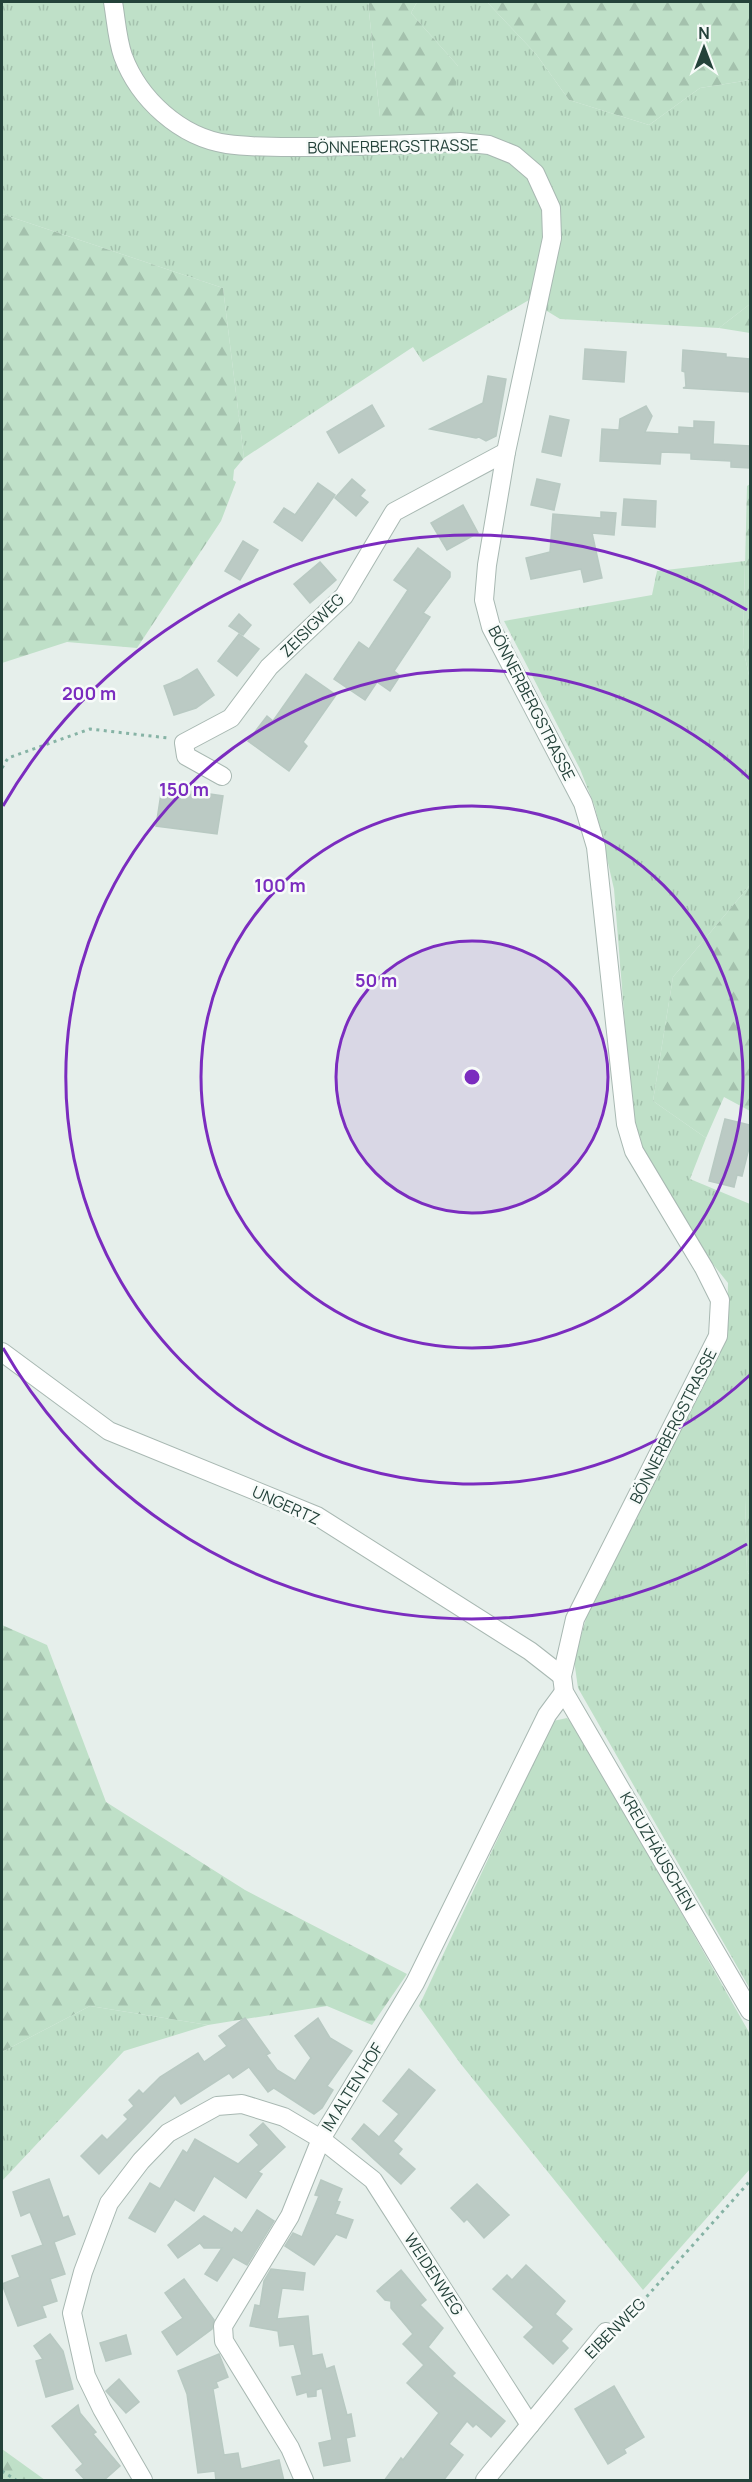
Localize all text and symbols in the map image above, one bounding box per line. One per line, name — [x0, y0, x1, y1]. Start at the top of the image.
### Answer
north arrow — [674, 18, 734, 78]
text: N — [698, 22, 710, 44]
street label: BÖNNERBERGSTRASSE — [307, 134, 479, 158]
street label: ZEISIGWEG — [275, 588, 349, 662]
street label: BÖNNERBERGSTRASSE — [483, 622, 581, 784]
text: 200 m — [62, 681, 116, 705]
text: 150 m — [159, 777, 209, 801]
text: 100 m — [254, 873, 306, 897]
text: 50 m — [355, 968, 397, 992]
centre of rings — [462, 1067, 482, 1087]
street label: BÖNNERBERGSTRASSE — [624, 1345, 722, 1507]
street label: UNGERTZ — [249, 1480, 324, 1530]
street label: KREUZHÄUSCHEN — [615, 1788, 701, 1914]
street label: IM ALTEN HOF — [316, 2039, 388, 2135]
street label: WEIDENWEG — [399, 2229, 469, 2319]
street label: EIBENWEG — [580, 2293, 650, 2363]

